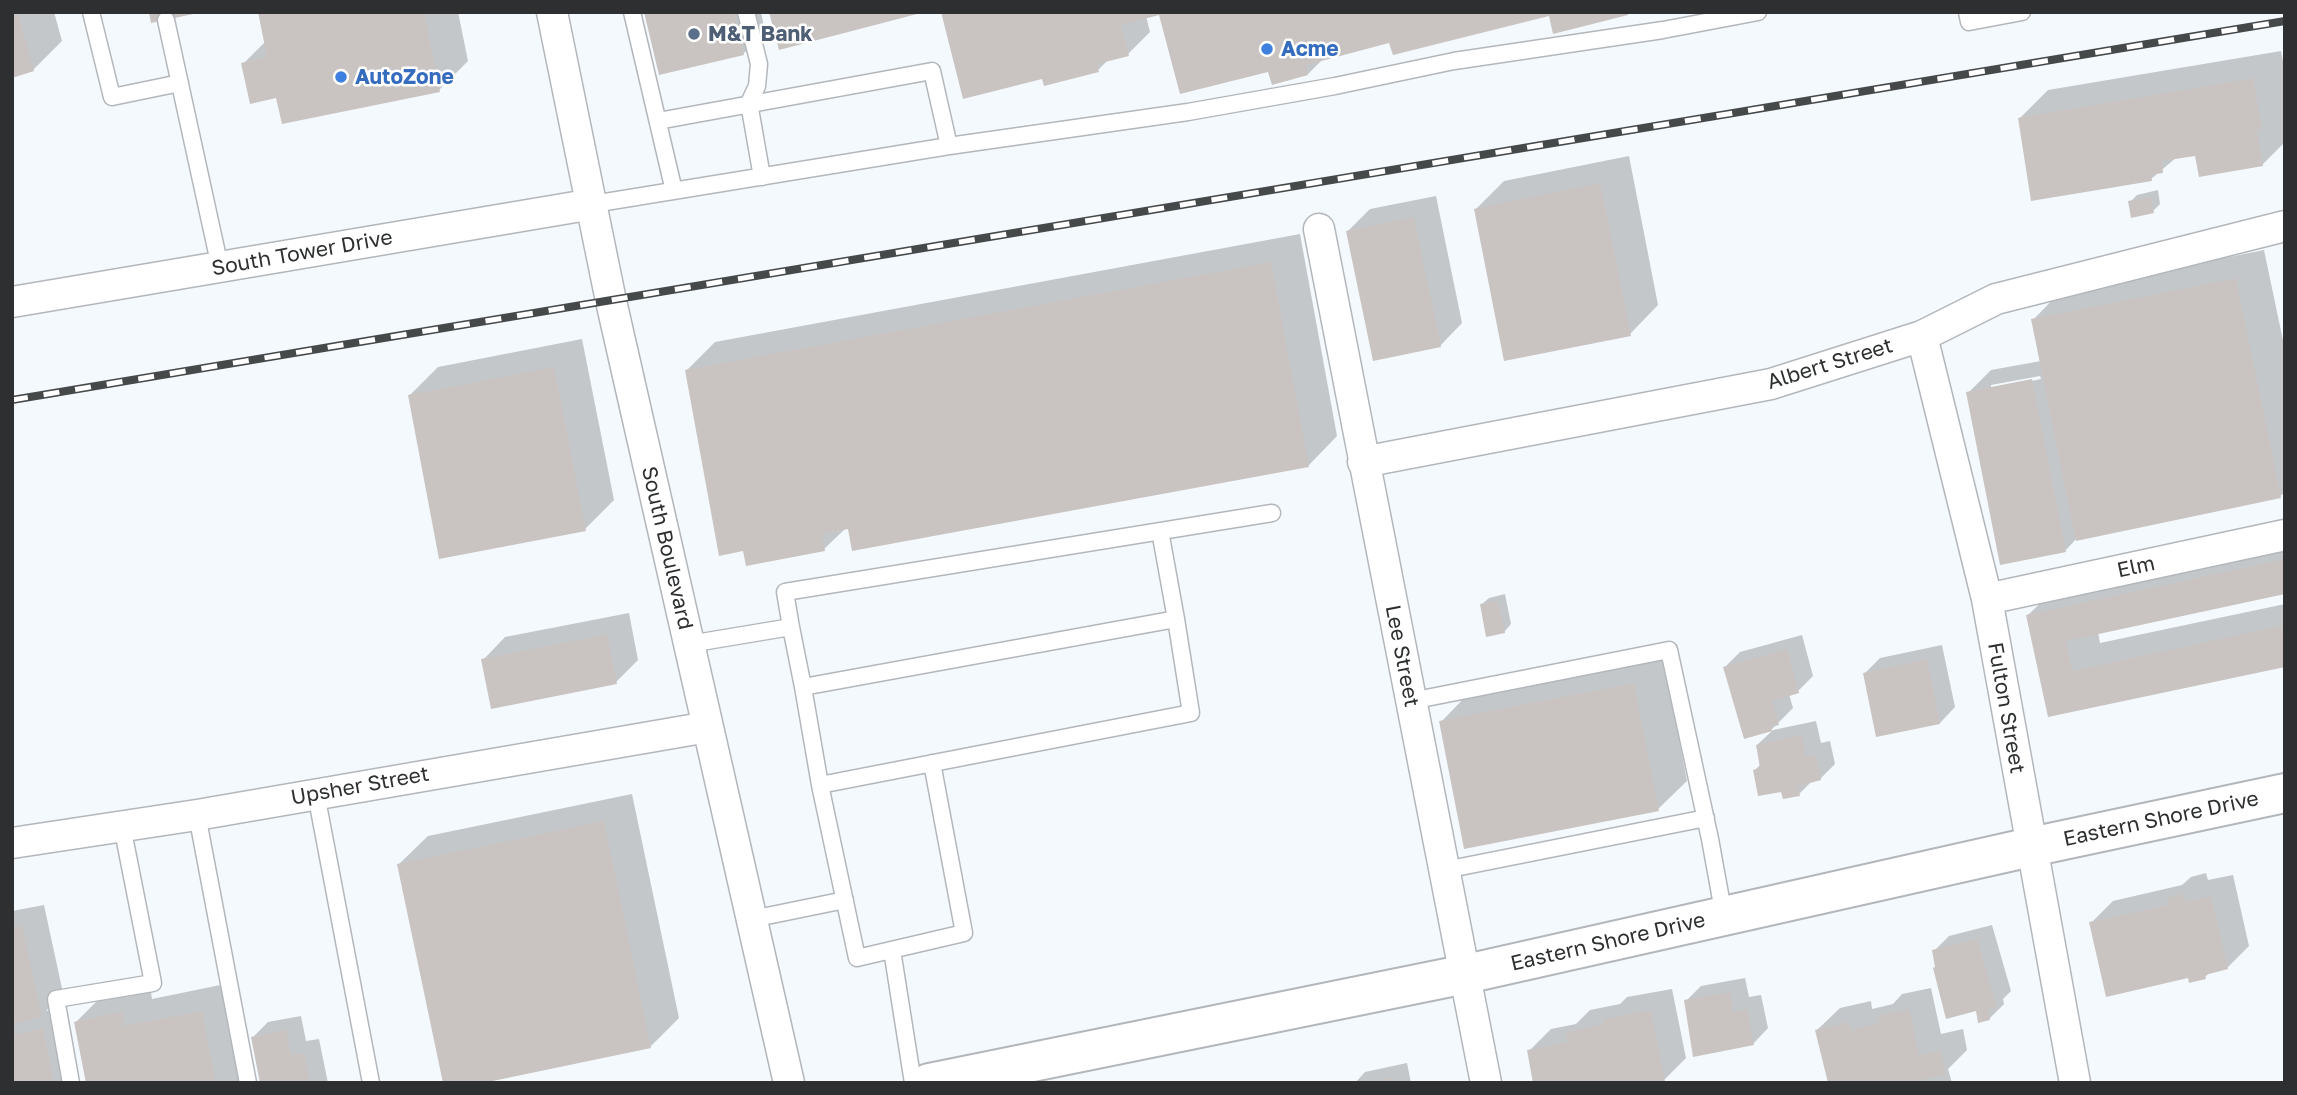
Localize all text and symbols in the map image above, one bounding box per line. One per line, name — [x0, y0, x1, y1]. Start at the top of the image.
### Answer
place label: M&T Bank — [708, 21, 812, 47]
marker: M&T Bank — [686, 26, 702, 42]
place label: Acme — [1281, 36, 1339, 62]
marker: Acme — [1259, 41, 1275, 57]
place label: AutoZone — [355, 64, 454, 90]
marker: AutoZone — [333, 69, 349, 85]
street label: South Tower Drive — [210, 225, 394, 281]
street label: Albert Street — [1764, 333, 1896, 395]
street label: South Boulevard — [636, 464, 698, 632]
street label: Elm — [2115, 551, 2157, 583]
street label: Lee Street — [1380, 603, 1424, 709]
street label: Fulton Street — [1982, 640, 2030, 776]
street label: Upsher Street — [289, 761, 431, 811]
street label: Eastern Shore Drive — [2061, 786, 2261, 852]
street label: Eastern Shore Drive — [1508, 907, 1708, 977]

